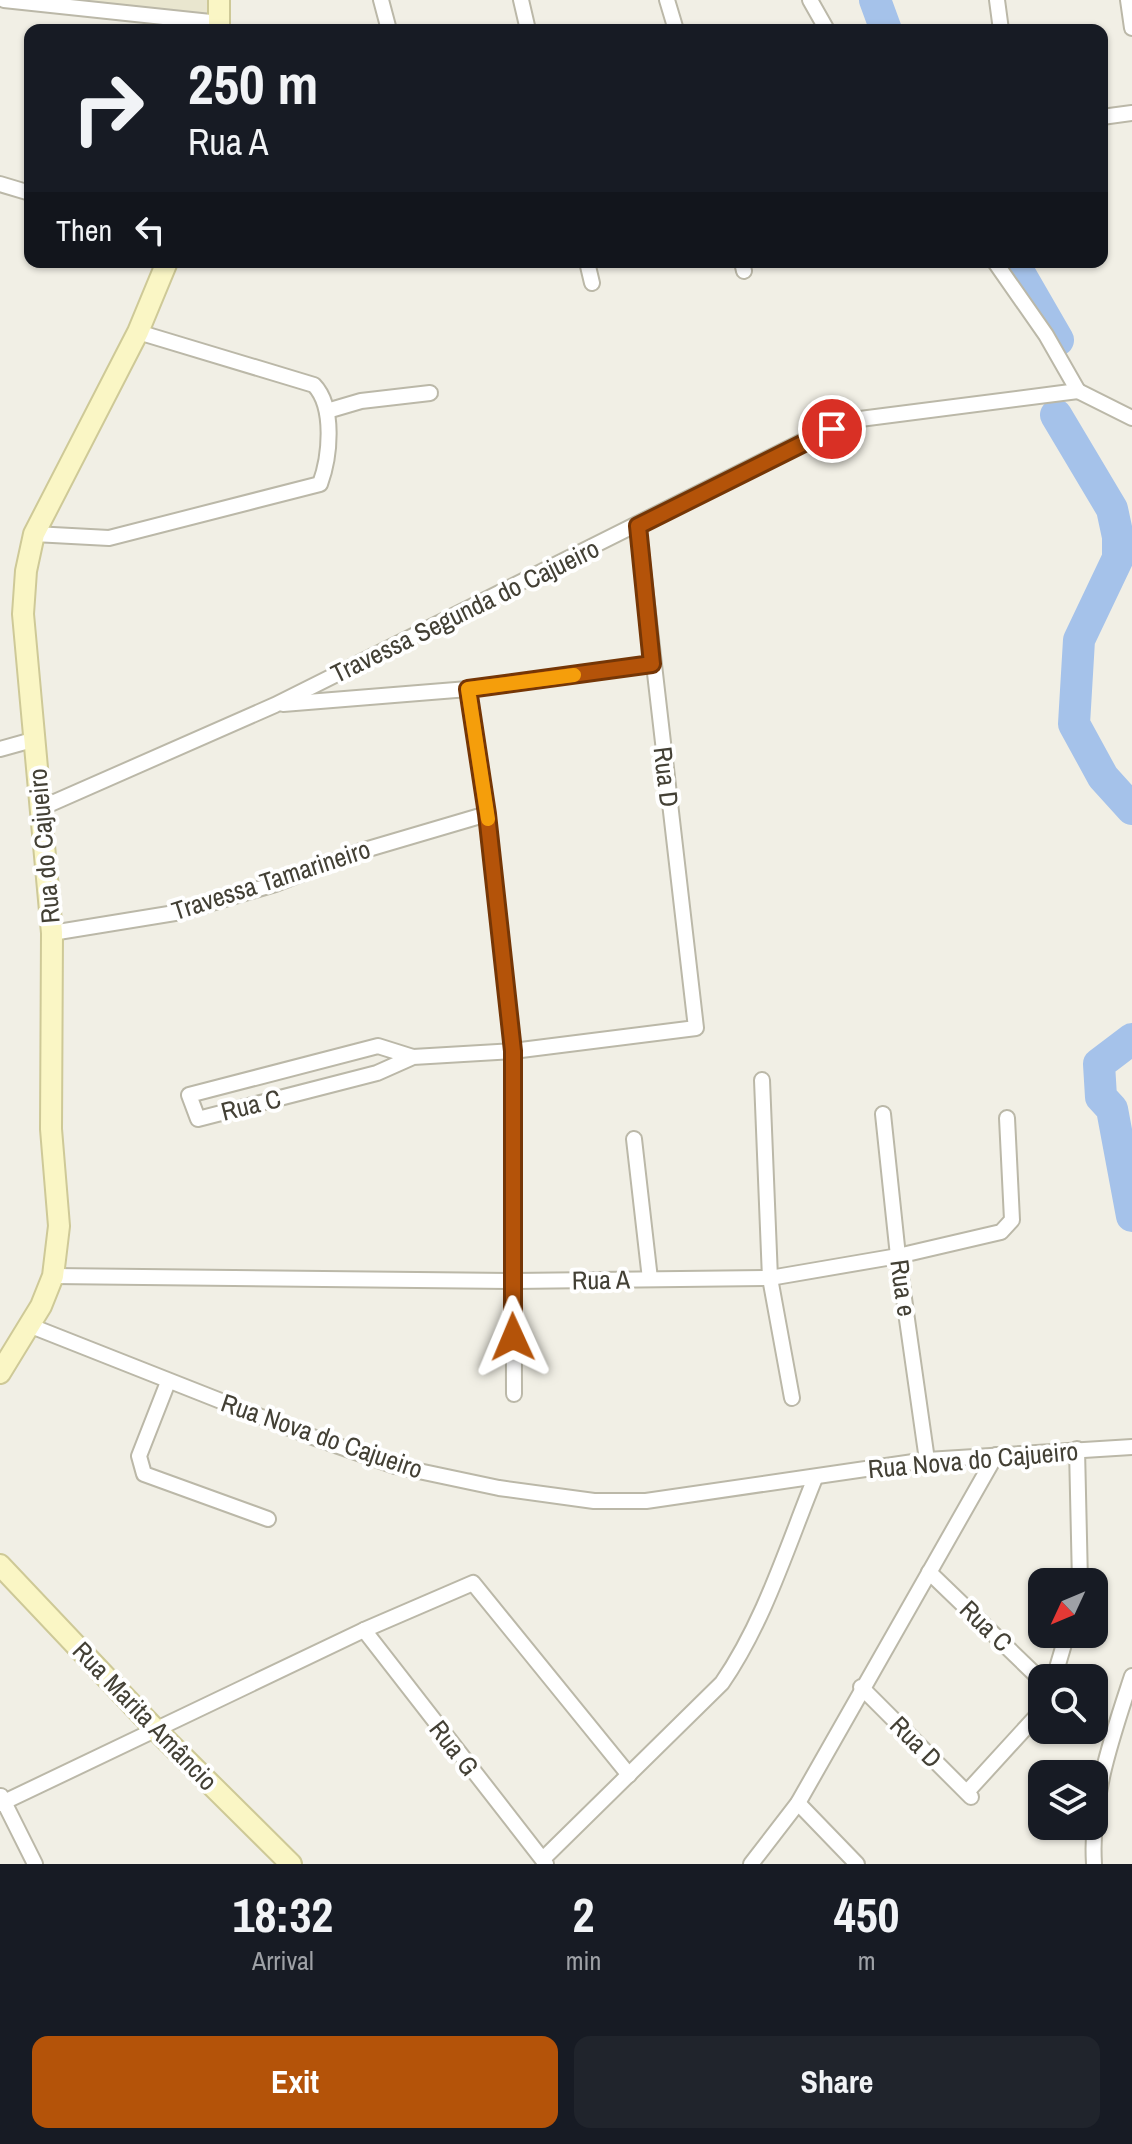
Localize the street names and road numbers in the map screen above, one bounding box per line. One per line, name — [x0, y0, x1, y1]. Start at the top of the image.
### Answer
street label: Travessa Segunda do Cajueiro — [325, 530, 605, 691]
street label: Rua D — [645, 745, 688, 809]
street label: Rua do Cajueiro — [19, 767, 68, 925]
street label: Travessa Tamarineiro — [167, 831, 375, 928]
street label: Rua C — [217, 1080, 284, 1129]
street label: Rua e — [882, 1257, 925, 1319]
street label: Rua A — [572, 1261, 631, 1298]
street label: Rua Nova do Cajueiro — [217, 1385, 428, 1486]
street label: Rua Nova do Cajueiro — [866, 1433, 1080, 1486]
street label: Rua C — [952, 1592, 1020, 1659]
street label: Rua Marita Amâncio — [65, 1634, 225, 1798]
street label: Rua D — [883, 1708, 950, 1775]
street label: Rua G — [422, 1713, 487, 1783]

